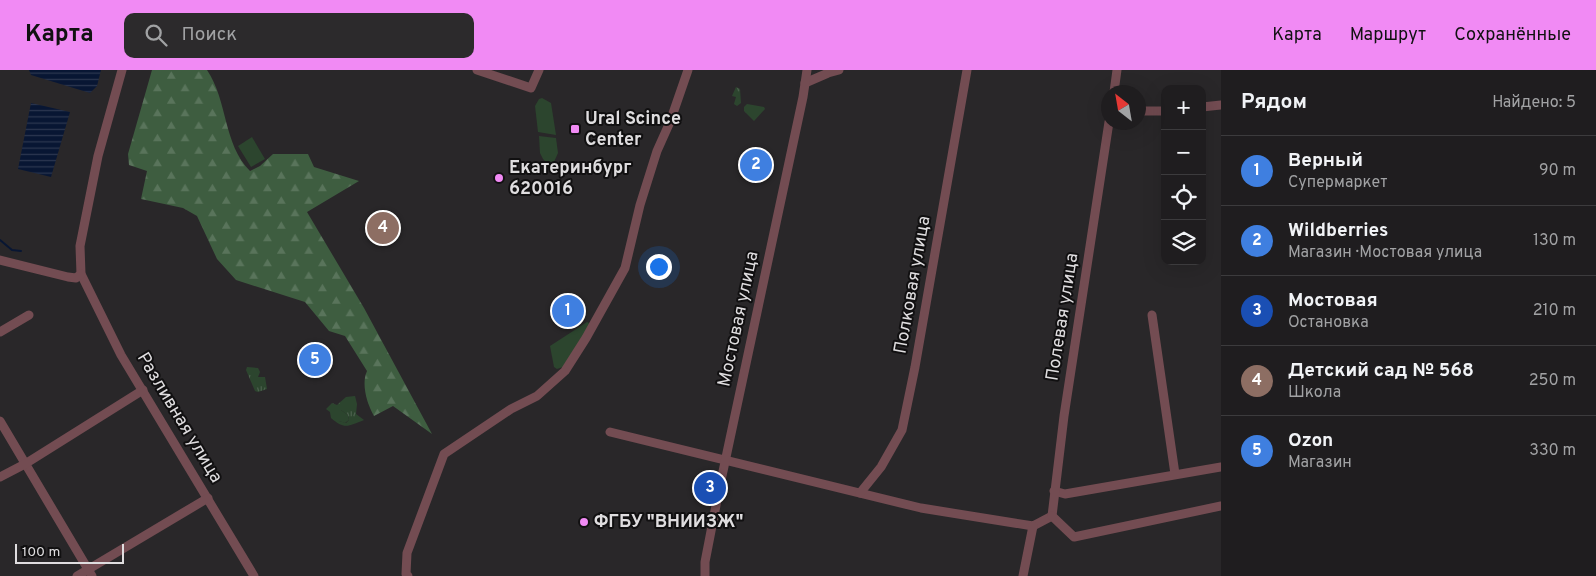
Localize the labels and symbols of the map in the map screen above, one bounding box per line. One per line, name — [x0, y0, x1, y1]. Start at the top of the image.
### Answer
north arrow — [1101, 85, 1146, 130]
place label: Ural Scince Center — [585, 108, 681, 152]
marker: Ural Scince Center — [569, 123, 581, 135]
pin: 2 — [740, 146, 772, 184]
place label: Екатеринбург 620016 — [509, 157, 632, 201]
marker: Екатеринбург 620016 — [493, 172, 505, 184]
pin: 4 — [367, 209, 399, 247]
street label: Полковая улица — [890, 214, 936, 356]
street label: Мостовая улица — [713, 249, 765, 389]
street label: Полевая улица — [1042, 251, 1084, 383]
your location — [646, 254, 672, 280]
pin: 1 — [552, 292, 584, 330]
pin: 5 — [299, 341, 331, 379]
street label: Разливная улица — [131, 348, 227, 488]
pin: 3 — [694, 469, 726, 507]
place label: ФГБУ "ВНИИЗЖ" — [594, 511, 743, 534]
marker: ФГБУ "ВНИИЗЖ" — [578, 516, 590, 528]
scale bar — [15, 541, 124, 564]

